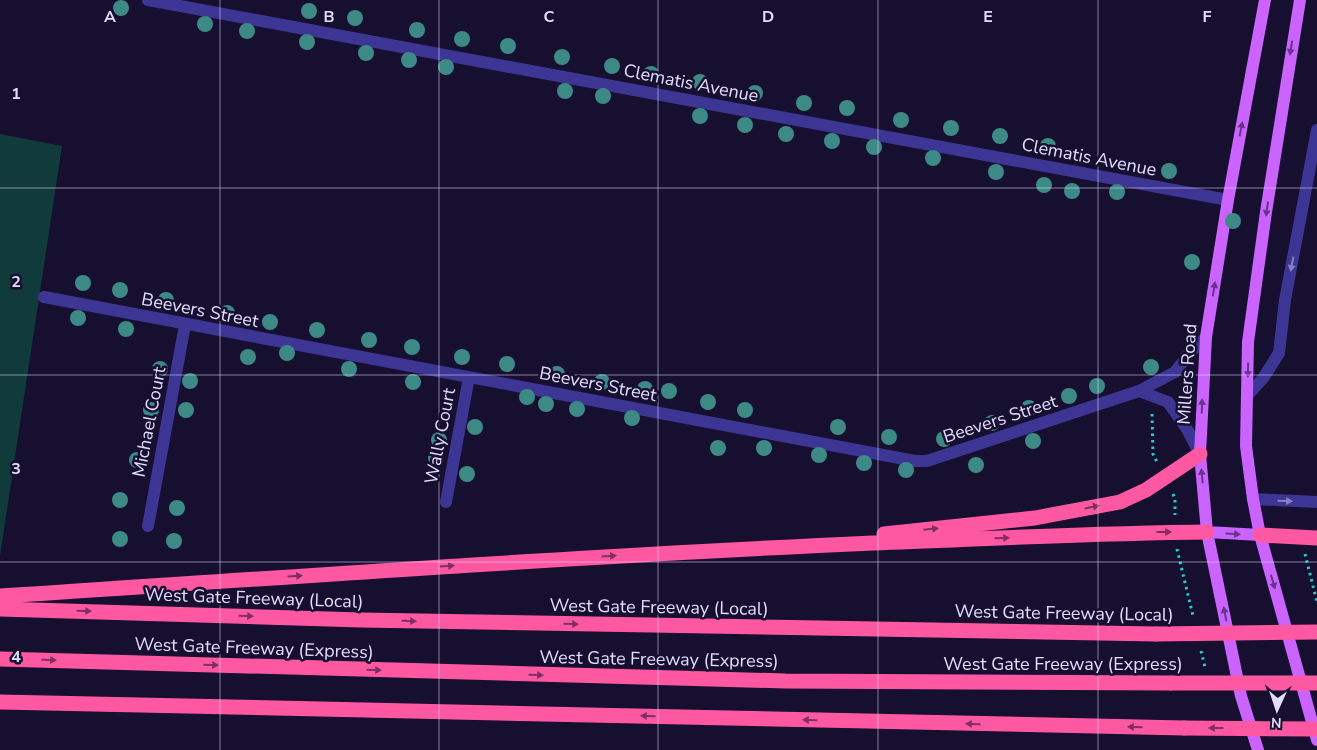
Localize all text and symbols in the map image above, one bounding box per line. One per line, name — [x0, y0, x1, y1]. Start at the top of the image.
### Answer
text: A — [104, 6, 116, 28]
text: B — [323, 6, 335, 28]
text: C — [544, 6, 555, 28]
text: D — [762, 6, 774, 28]
text: E — [983, 6, 993, 28]
text: F — [1203, 6, 1212, 28]
one-way arrow — [1287, 40, 1295, 56]
street label: Clematis Avenue — [622, 58, 760, 108]
text: 1 — [11, 83, 21, 105]
one-way arrow — [1238, 120, 1246, 136]
street label: Clematis Avenue — [1020, 132, 1158, 182]
one-way arrow — [1262, 201, 1270, 217]
one-way arrow — [1287, 256, 1295, 272]
text: 2 — [11, 271, 21, 293]
one-way arrow — [1210, 280, 1218, 296]
street label: Beevers Street — [139, 287, 261, 333]
street label: Millers Road — [1171, 323, 1203, 425]
street label: Beevers Street — [537, 361, 659, 407]
one-way arrow — [1243, 362, 1251, 378]
street label: Michael Court — [127, 364, 172, 479]
street label: Wally Court — [419, 385, 461, 486]
street label: Beevers Street — [940, 389, 1061, 449]
one-way arrow — [1198, 398, 1206, 414]
text: 3 — [11, 458, 21, 480]
one-way arrow — [1198, 468, 1206, 484]
one-way arrow — [1277, 497, 1293, 505]
one-way arrow — [1084, 503, 1100, 511]
one-way arrow — [923, 525, 939, 533]
one-way arrow — [1156, 528, 1172, 536]
one-way arrow — [1225, 530, 1241, 538]
one-way arrow — [994, 533, 1010, 541]
one-way arrow — [601, 552, 617, 560]
one-way arrow — [439, 561, 455, 569]
one-way arrow — [287, 572, 303, 580]
one-way arrow — [1269, 575, 1277, 590]
street label: West Gate Freeway (Local) — [144, 582, 364, 614]
street label: West Gate Freeway (Local) — [549, 593, 769, 621]
street label: West Gate Freeway (Local) — [954, 599, 1174, 627]
one-way arrow — [1220, 605, 1228, 621]
one-way arrow — [76, 608, 92, 616]
one-way arrow — [238, 613, 254, 621]
one-way arrow — [401, 617, 417, 625]
one-way arrow — [563, 620, 579, 628]
street label: West Gate Freeway (Express) — [134, 632, 374, 664]
street label: West Gate Freeway (Express) — [539, 645, 779, 673]
text: 4 — [11, 646, 21, 668]
street label: West Gate Freeway (Express) — [943, 652, 1183, 676]
one-way arrow — [41, 656, 57, 664]
one-way arrow — [203, 661, 219, 669]
one-way arrow — [366, 666, 382, 674]
one-way arrow — [528, 671, 544, 679]
north arrow — [1252, 685, 1302, 735]
one-way arrow — [640, 712, 656, 720]
text: N — [1271, 713, 1282, 732]
one-way arrow — [802, 716, 818, 724]
one-way arrow — [965, 720, 981, 728]
one-way arrow — [1127, 723, 1143, 731]
one-way arrow — [1208, 724, 1224, 732]

